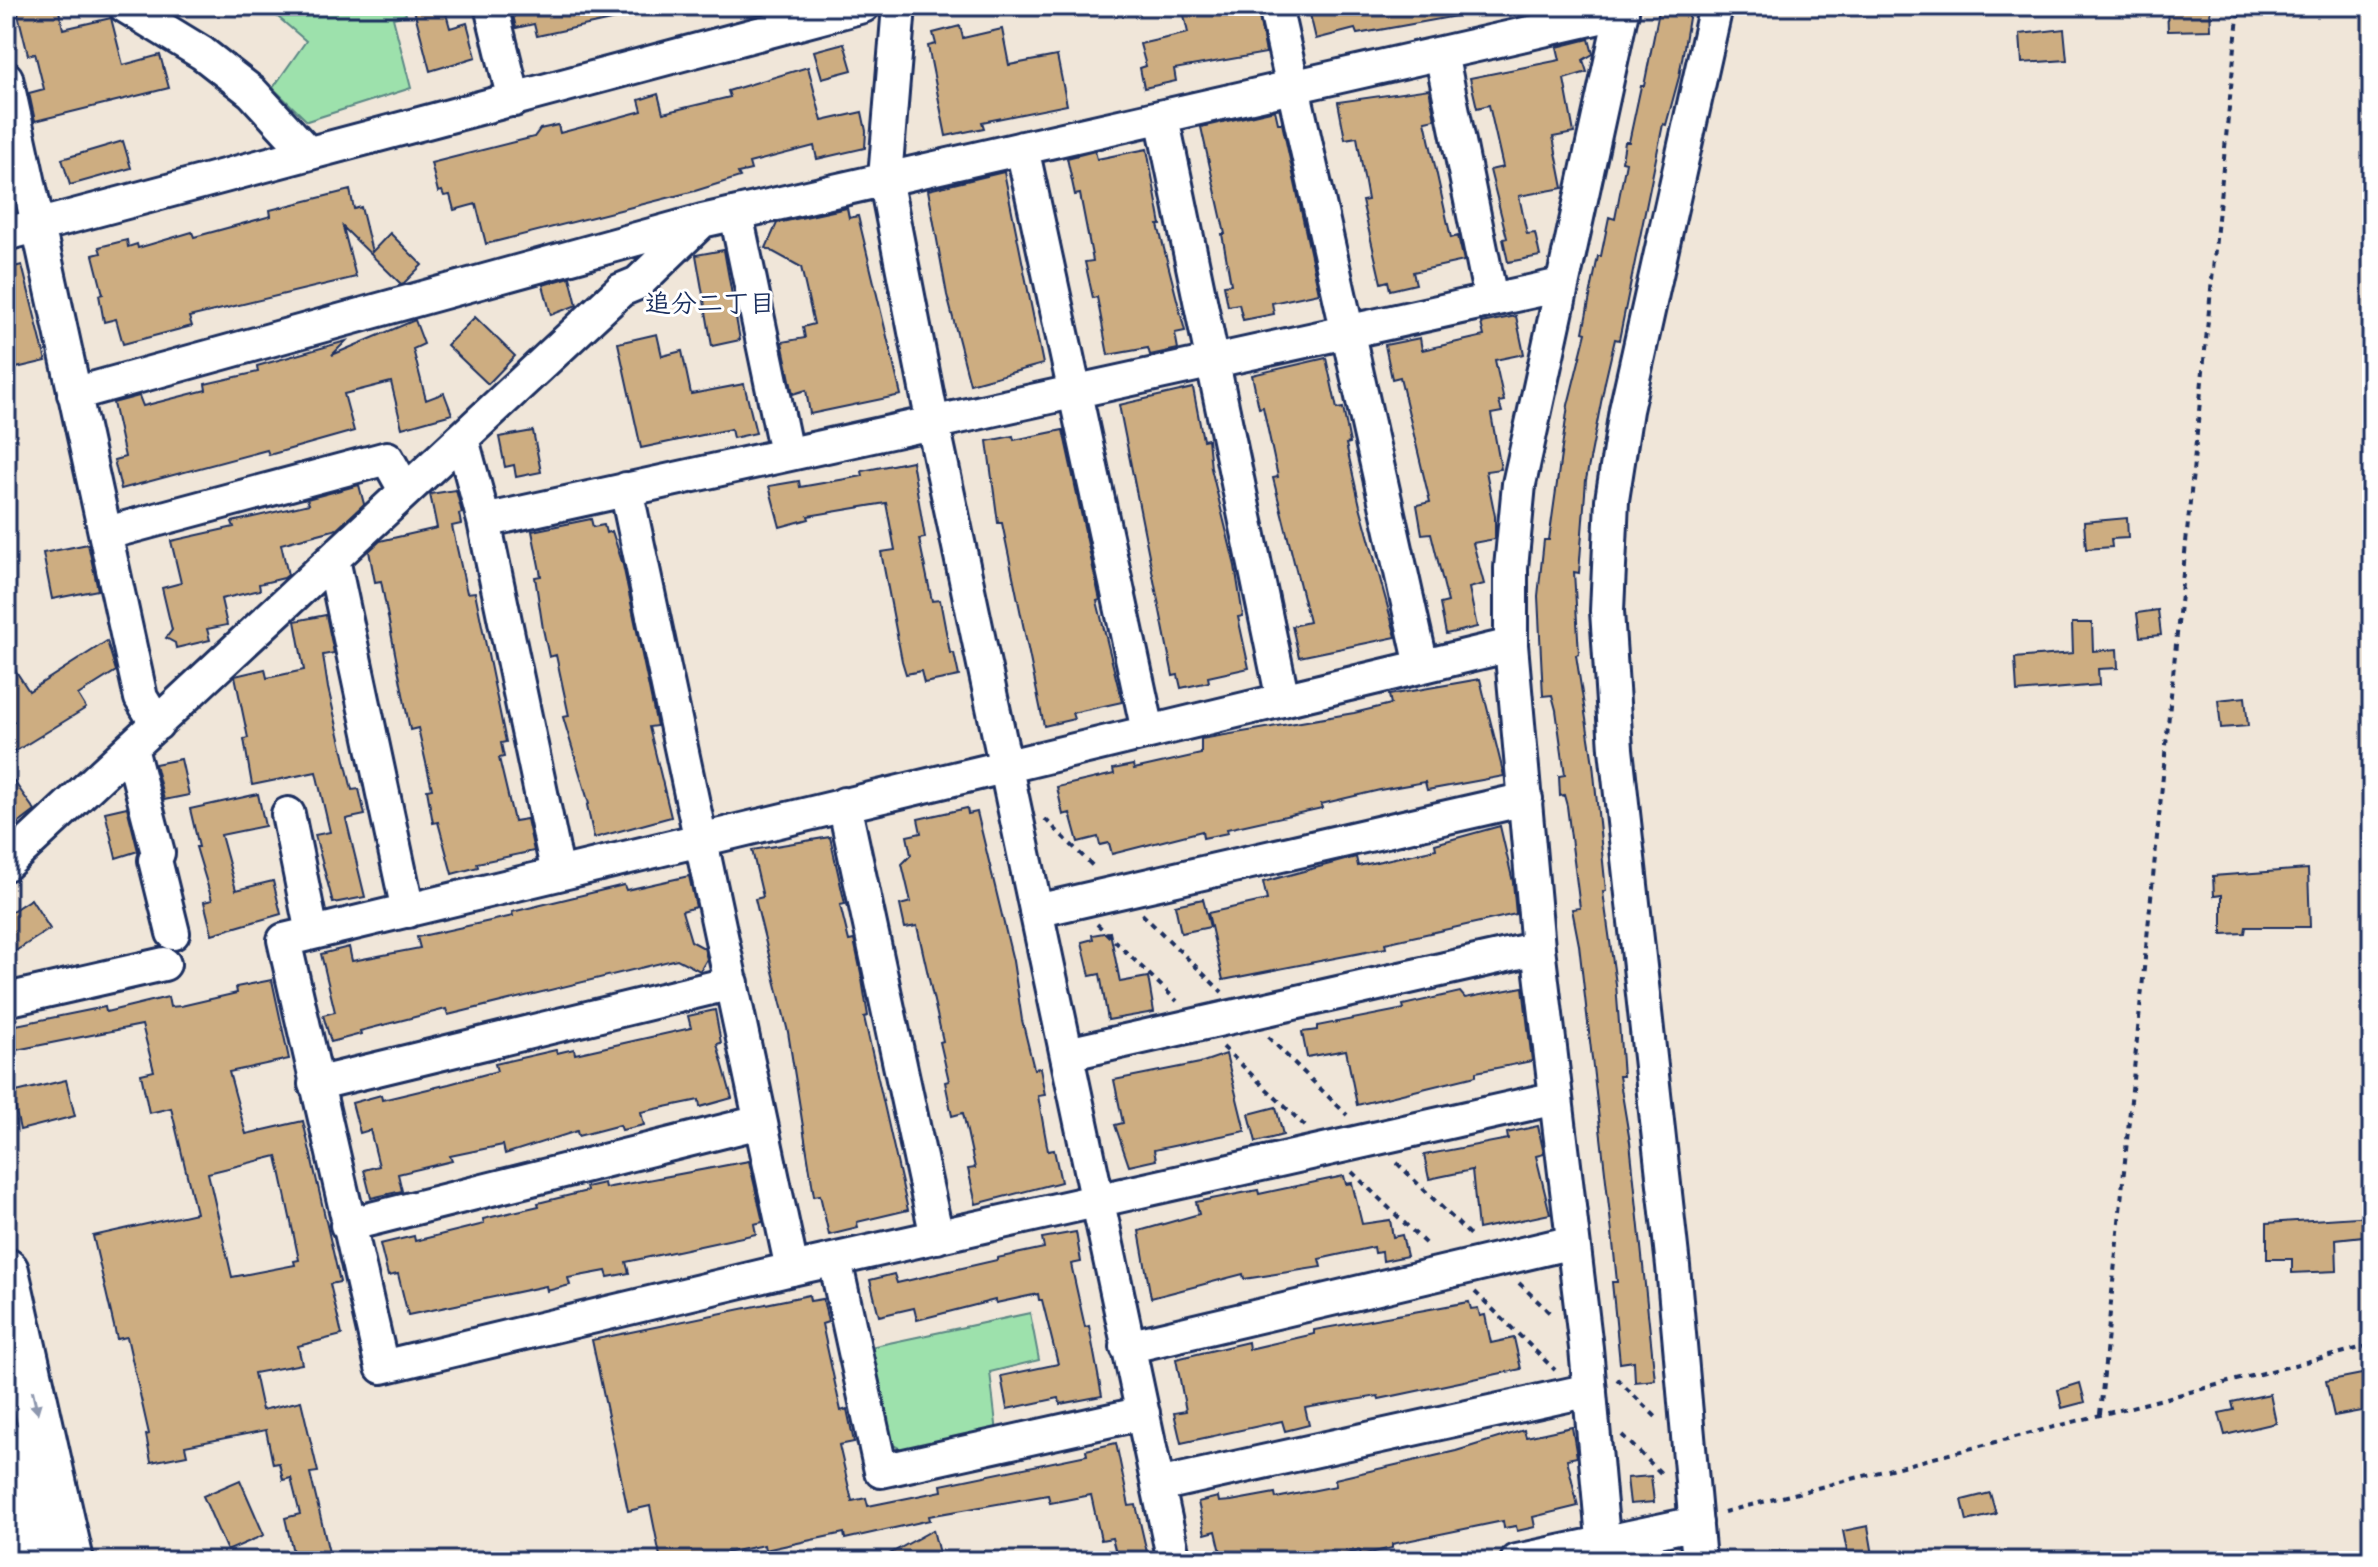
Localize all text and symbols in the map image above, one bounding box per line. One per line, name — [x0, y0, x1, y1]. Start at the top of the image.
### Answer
district label: 追分二丁目 — [645, 285, 775, 320]
one-way arrow — [29, 1390, 42, 1415]

